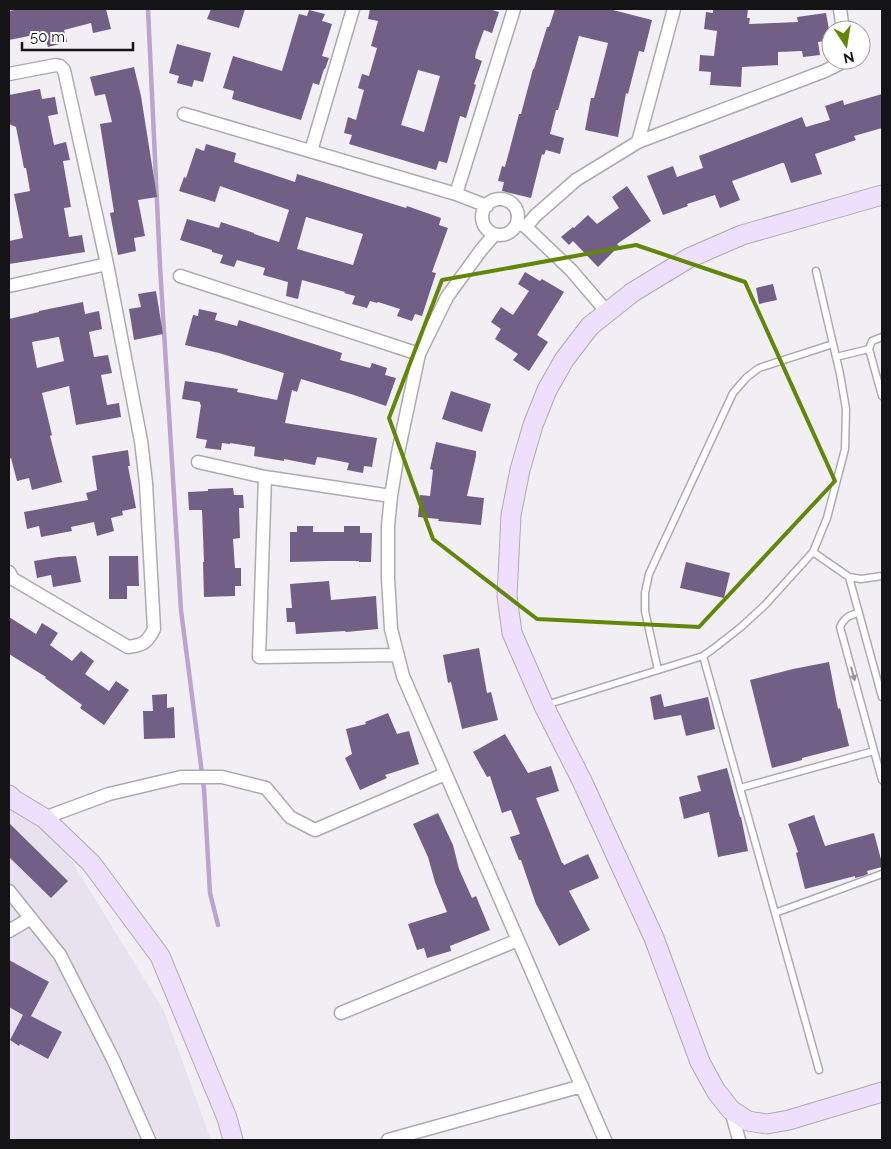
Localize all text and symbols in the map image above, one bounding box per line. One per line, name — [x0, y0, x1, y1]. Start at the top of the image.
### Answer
scale bar — [22, 20, 134, 52]
north arrow — [821, 20, 871, 70]
text: 50 m — [30, 28, 65, 46]
text: N — [842, 49, 856, 67]
one-way arrow — [850, 667, 858, 682]

